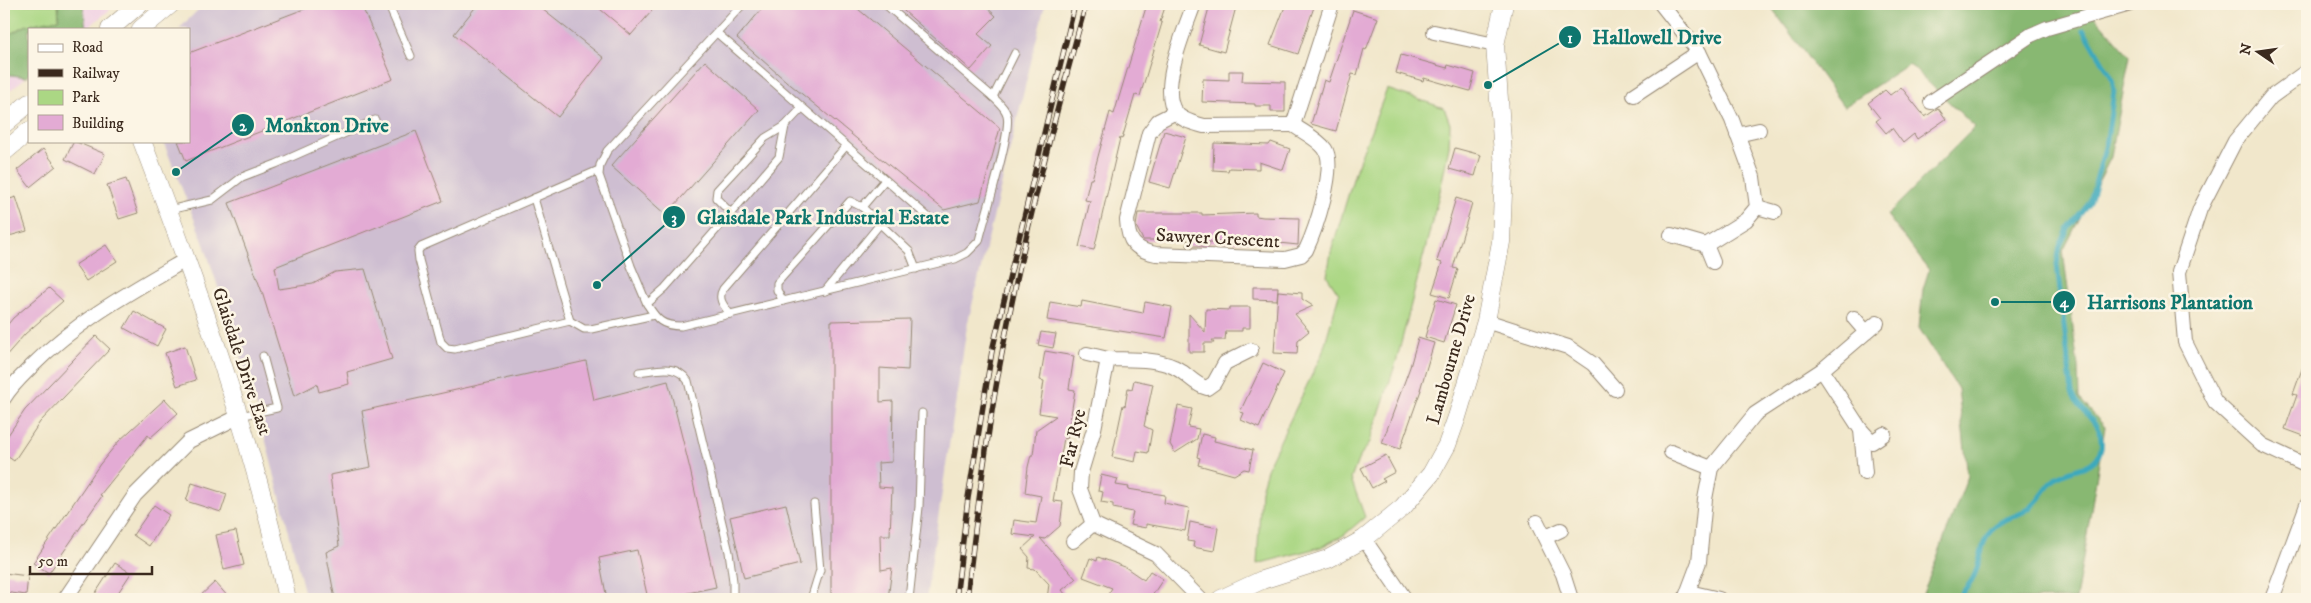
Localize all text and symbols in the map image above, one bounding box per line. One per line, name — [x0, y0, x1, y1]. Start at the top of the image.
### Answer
callout: Hallowell Drive — [1557, 20, 1731, 55]
text: Hallowell Drive — [1593, 26, 1722, 51]
legend — [28, 28, 190, 142]
north arrow — [2234, 28, 2284, 78]
text: 1 — [1567, 29, 1573, 48]
text: Road — [72, 38, 104, 57]
text: N — [2236, 41, 2256, 57]
text: Railway — [72, 64, 120, 83]
text: Park — [72, 88, 101, 107]
callout: Monkton Drive — [230, 108, 399, 143]
text: Building — [72, 114, 124, 133]
text: Monkton Drive — [265, 114, 389, 139]
text: 2 — [239, 117, 247, 136]
callout: Glaisdale Park Industrial Estate — [662, 200, 959, 235]
text: Glaisdale Park Industrial Estate — [697, 206, 950, 231]
text: 3 — [671, 209, 677, 228]
street label: Sawyer Crescent — [1155, 224, 1280, 253]
callout: Harrisons Plantation — [2052, 284, 2263, 319]
street label: Glaisdale Drive East — [207, 285, 276, 438]
street label: Lambourne Drive — [1422, 291, 1481, 427]
text: Harrisons Plantation — [2087, 291, 2254, 316]
text: 4 — [2059, 293, 2070, 312]
street label: Far Rye — [1056, 407, 1091, 470]
scale bar — [30, 543, 152, 575]
text: 50 m — [38, 552, 68, 571]

